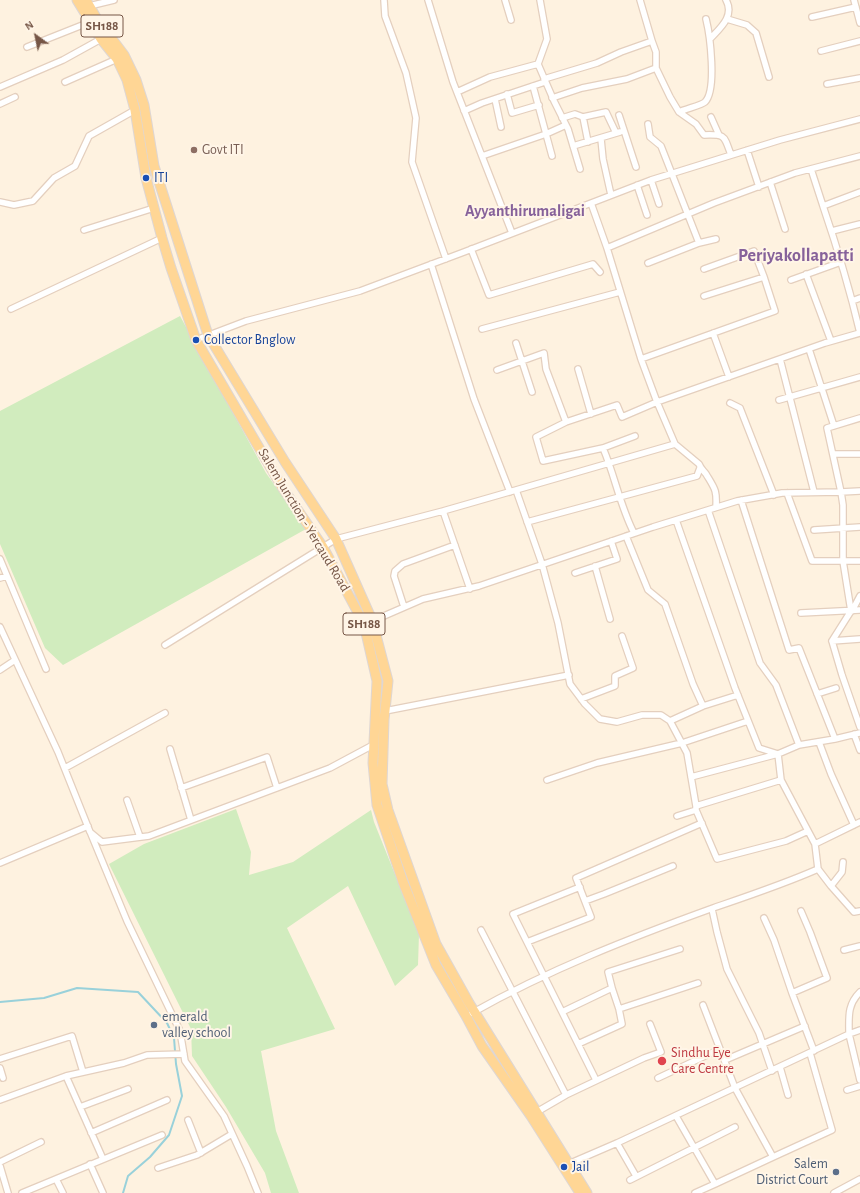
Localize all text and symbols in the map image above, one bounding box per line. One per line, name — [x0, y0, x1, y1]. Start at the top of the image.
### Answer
road number: SH188 — [81, 15, 123, 37]
north arrow — [16, 16, 56, 56]
text: N — [23, 19, 35, 32]
place label: Govt ITI — [202, 142, 244, 158]
marker: Govt ITI — [189, 145, 199, 155]
place label: ITI — [154, 170, 168, 186]
marker: ITI — [141, 173, 151, 183]
district label: Ayyanthirumaligai — [465, 201, 585, 221]
district label: Periyakollapatti — [738, 245, 854, 267]
place label: Collector Bnglow — [204, 332, 295, 348]
marker: Collector Bnglow — [191, 335, 201, 345]
street label: Salem Junction - Yercaud Road — [254, 445, 354, 595]
road number: SH188 — [343, 613, 385, 635]
place label: emerald valley school — [162, 1009, 231, 1042]
marker: emerald valley school — [149, 1020, 159, 1030]
place label: Sindhu Eye Care Centre — [671, 1045, 734, 1078]
marker: Sindhu Eye Care Centre — [656, 1055, 668, 1067]
place label: Salem District Court — [756, 1156, 828, 1188]
place label: Jail — [572, 1159, 589, 1175]
marker: Jail — [559, 1162, 569, 1172]
marker: Salem District Court — [831, 1167, 841, 1177]

